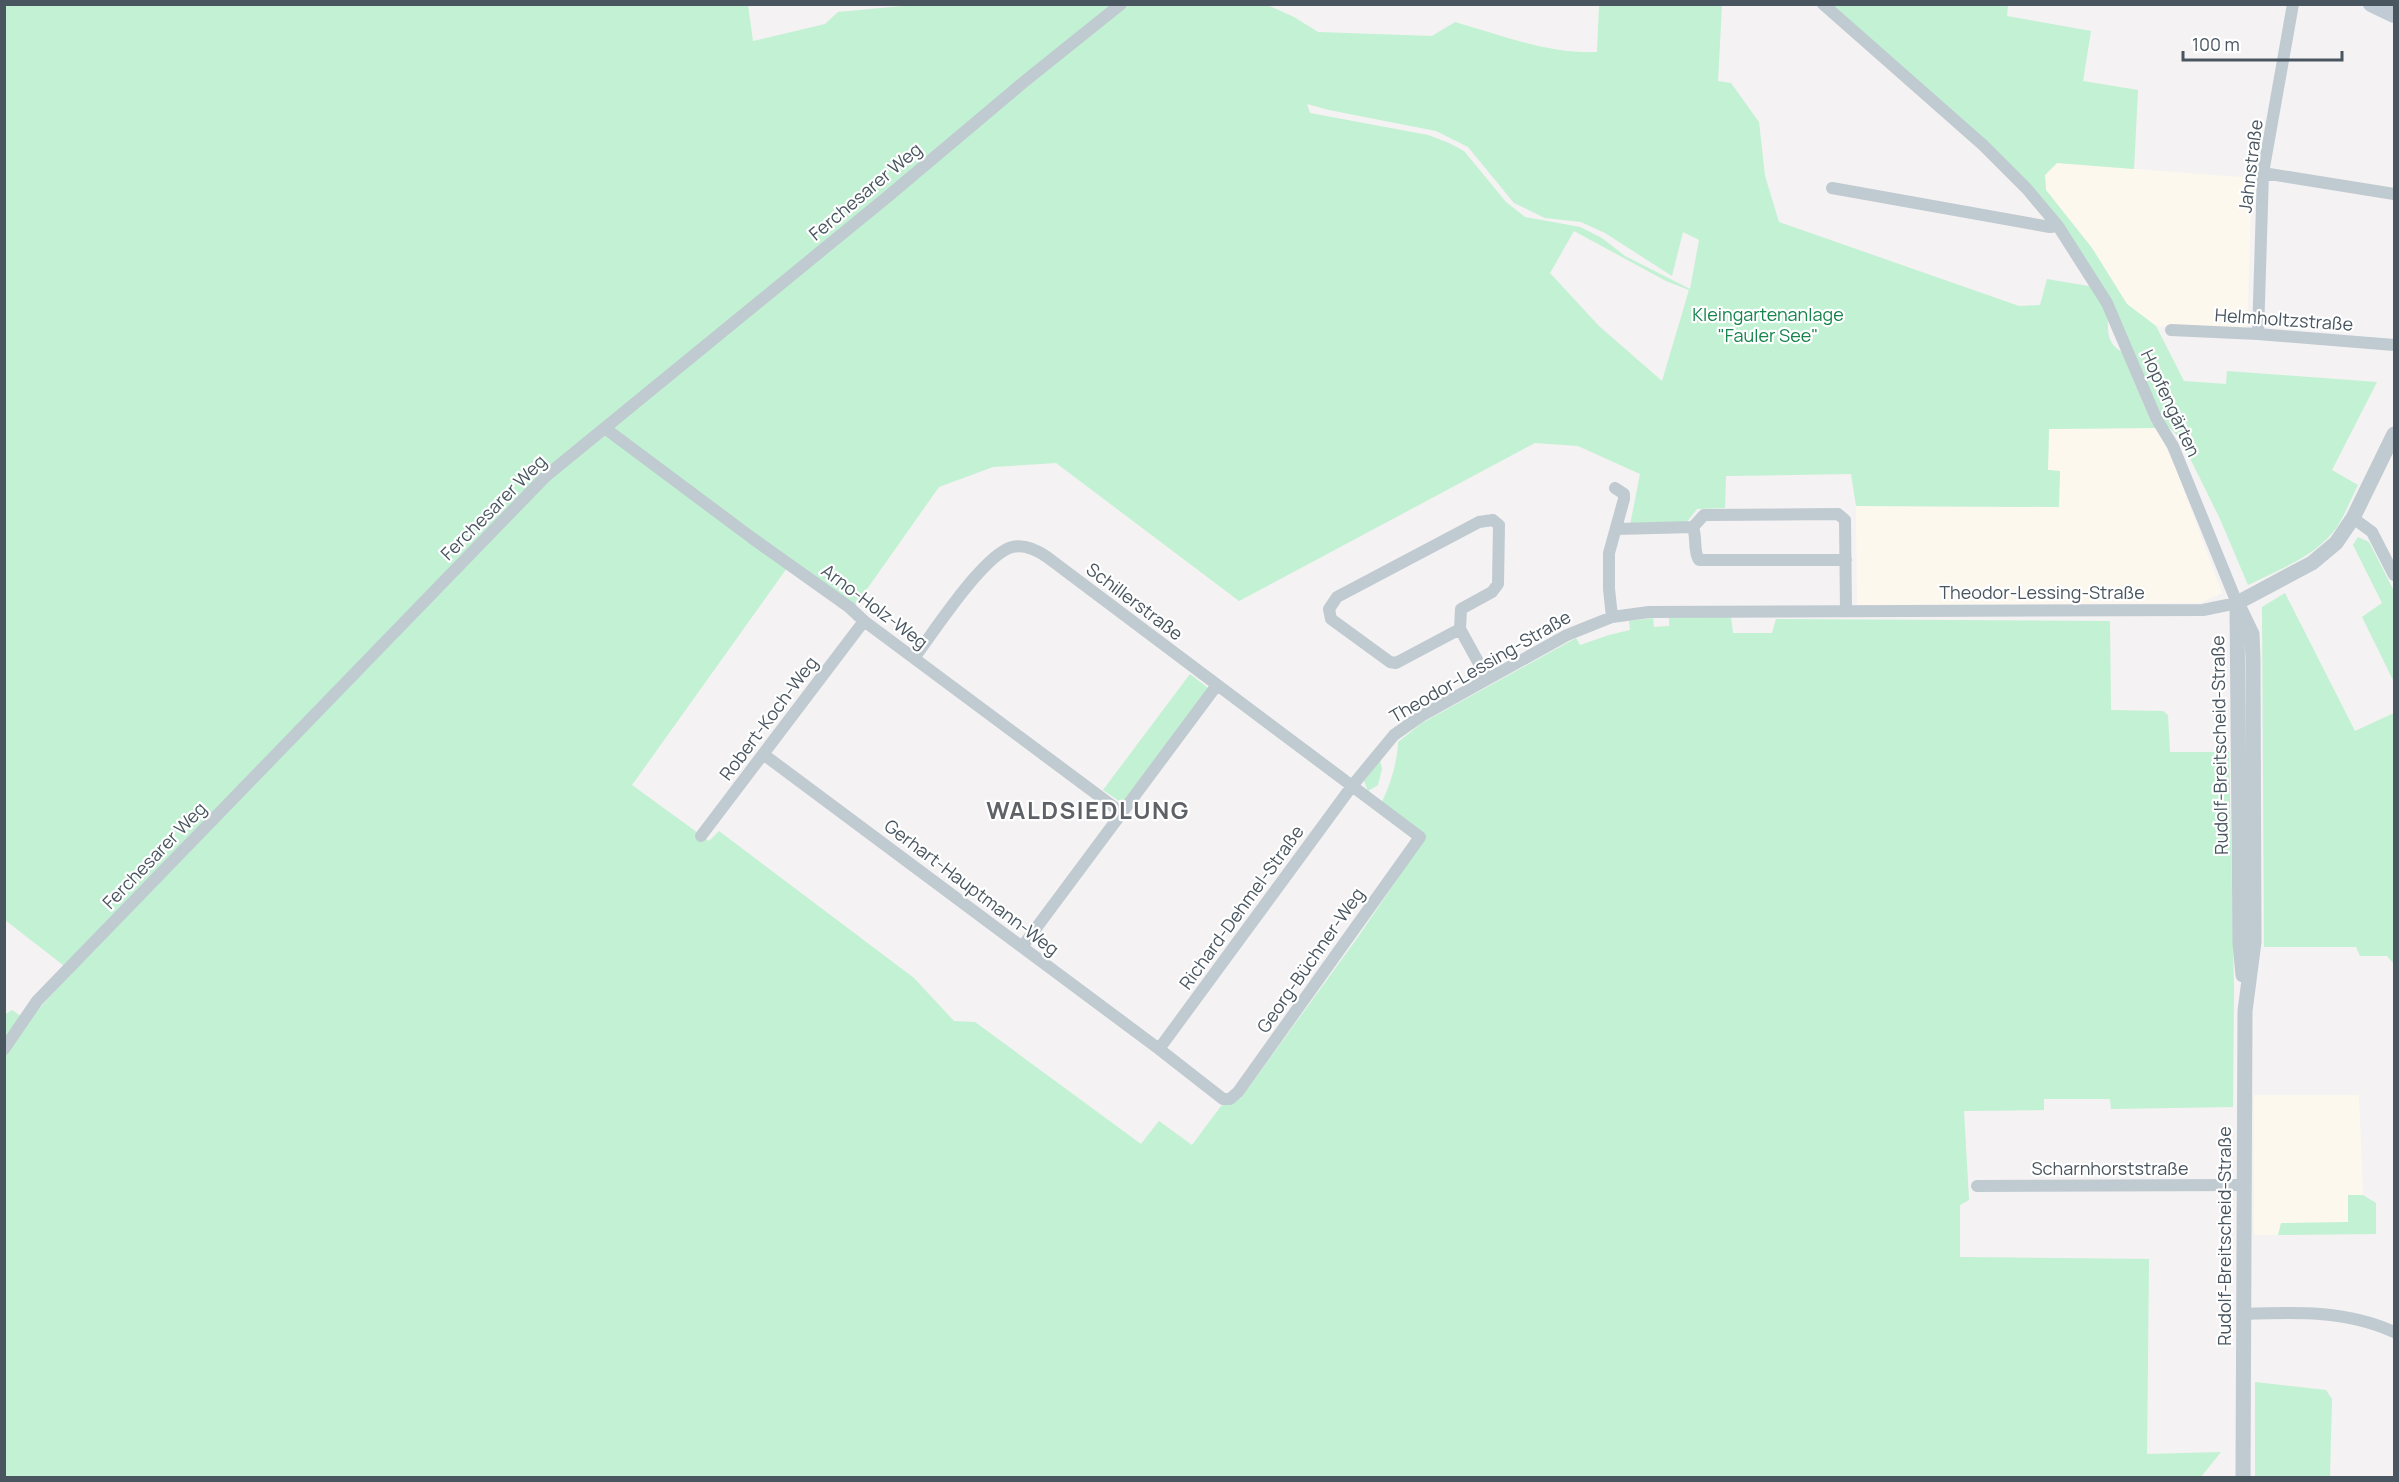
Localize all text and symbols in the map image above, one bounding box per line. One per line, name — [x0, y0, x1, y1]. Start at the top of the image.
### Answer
scale bar — [2183, 24, 2342, 62]
text: 100 m — [2192, 32, 2240, 56]
street label: Jahnstraße — [2232, 118, 2268, 214]
street label: Ferchesarer Weg — [804, 137, 926, 245]
park label: Kleingartenanlage "Fauler See" — [1692, 302, 1844, 347]
street label: Helmholtzstraße — [2214, 302, 2354, 336]
street label: Hopfengärten — [2136, 346, 2206, 460]
street label: Ferchesarer Weg — [435, 449, 551, 565]
street label: Schillerstraße — [1082, 557, 1188, 645]
street label: Arno-Holz-Weg — [817, 558, 933, 654]
street label: Theodor-Lessing-Straße — [1939, 580, 2145, 604]
street label: Theodor-Lessing-Straße — [1385, 604, 1575, 728]
street label: Rudolf-Breitscheid-Straße — [2205, 635, 2233, 855]
street label: Robert-Koch-Weg — [713, 651, 823, 785]
district label: WALDSIEDLUNG — [986, 793, 1190, 826]
street label: Ferchesarer Weg — [97, 796, 211, 914]
street label: Gerhart-Hauptmann-Weg — [880, 813, 1064, 961]
street label: Richard-Dehmel-Straße — [1173, 820, 1309, 994]
street label: Georg-Büchner-Weg — [1251, 883, 1369, 1037]
street label: Rudolf-Breitscheid-Straße — [2212, 1126, 2236, 1346]
street label: Scharnhorststraße — [2031, 1156, 2189, 1180]

